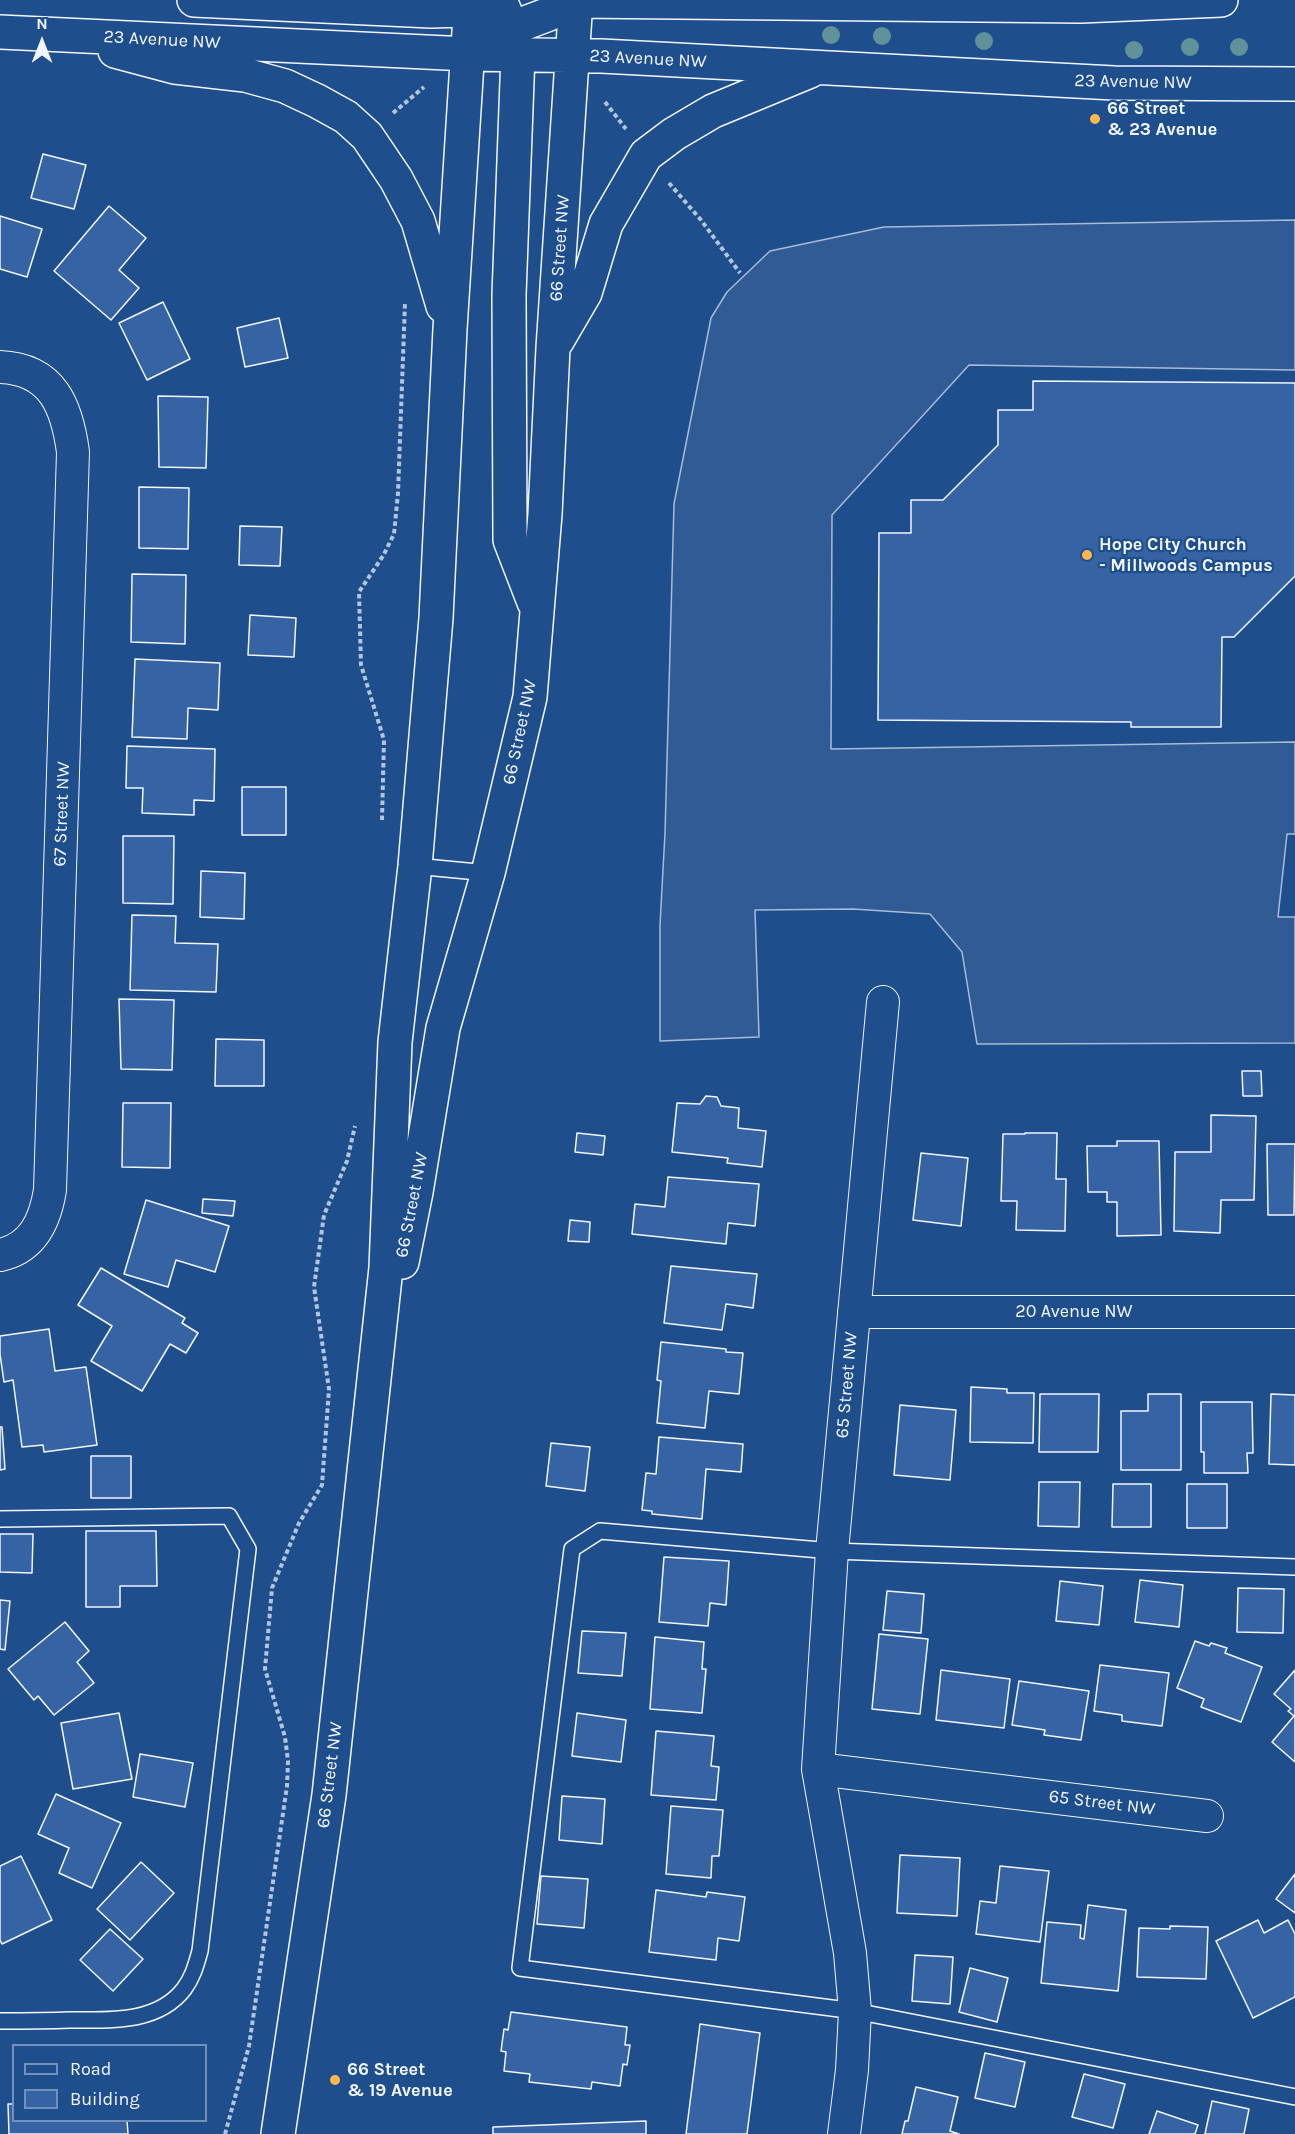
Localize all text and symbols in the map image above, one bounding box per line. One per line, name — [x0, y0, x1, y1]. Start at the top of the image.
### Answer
north arrow — [12, 12, 72, 72]
text: N — [36, 14, 48, 33]
street label: 23 Avenue NW — [103, 26, 221, 54]
street label: 23 Avenue NW — [589, 45, 707, 73]
street label: 23 Avenue NW — [1074, 70, 1192, 94]
place label: 66 Street & 23 Avenue — [1107, 98, 1217, 140]
marker: 66 Street & 23 Avenue — [1088, 112, 1102, 126]
street label: 66 Street NW — [545, 194, 575, 302]
place label: Hope City Church - Millwoods Campus — [1099, 534, 1273, 576]
marker: Hope City Church - Millwoods Campus — [1080, 548, 1094, 562]
street label: 66 Street NW — [498, 677, 542, 787]
street label: 67 Street NW — [49, 761, 75, 867]
street label: 66 Street NW — [391, 1150, 433, 1260]
street label: 20 Avenue NW — [1015, 1301, 1133, 1323]
street label: 65 Street NW — [832, 1331, 862, 1439]
street label: 66 Street NW — [313, 1721, 347, 1829]
street label: 65 Street NW — [1048, 1786, 1156, 1820]
legend — [12, 2044, 207, 2122]
text: Road — [70, 2058, 111, 2080]
place label: 66 Street & 19 Avenue — [347, 2059, 453, 2102]
marker: 66 Street & 19 Avenue — [328, 2073, 342, 2087]
text: Building — [70, 2088, 140, 2110]

